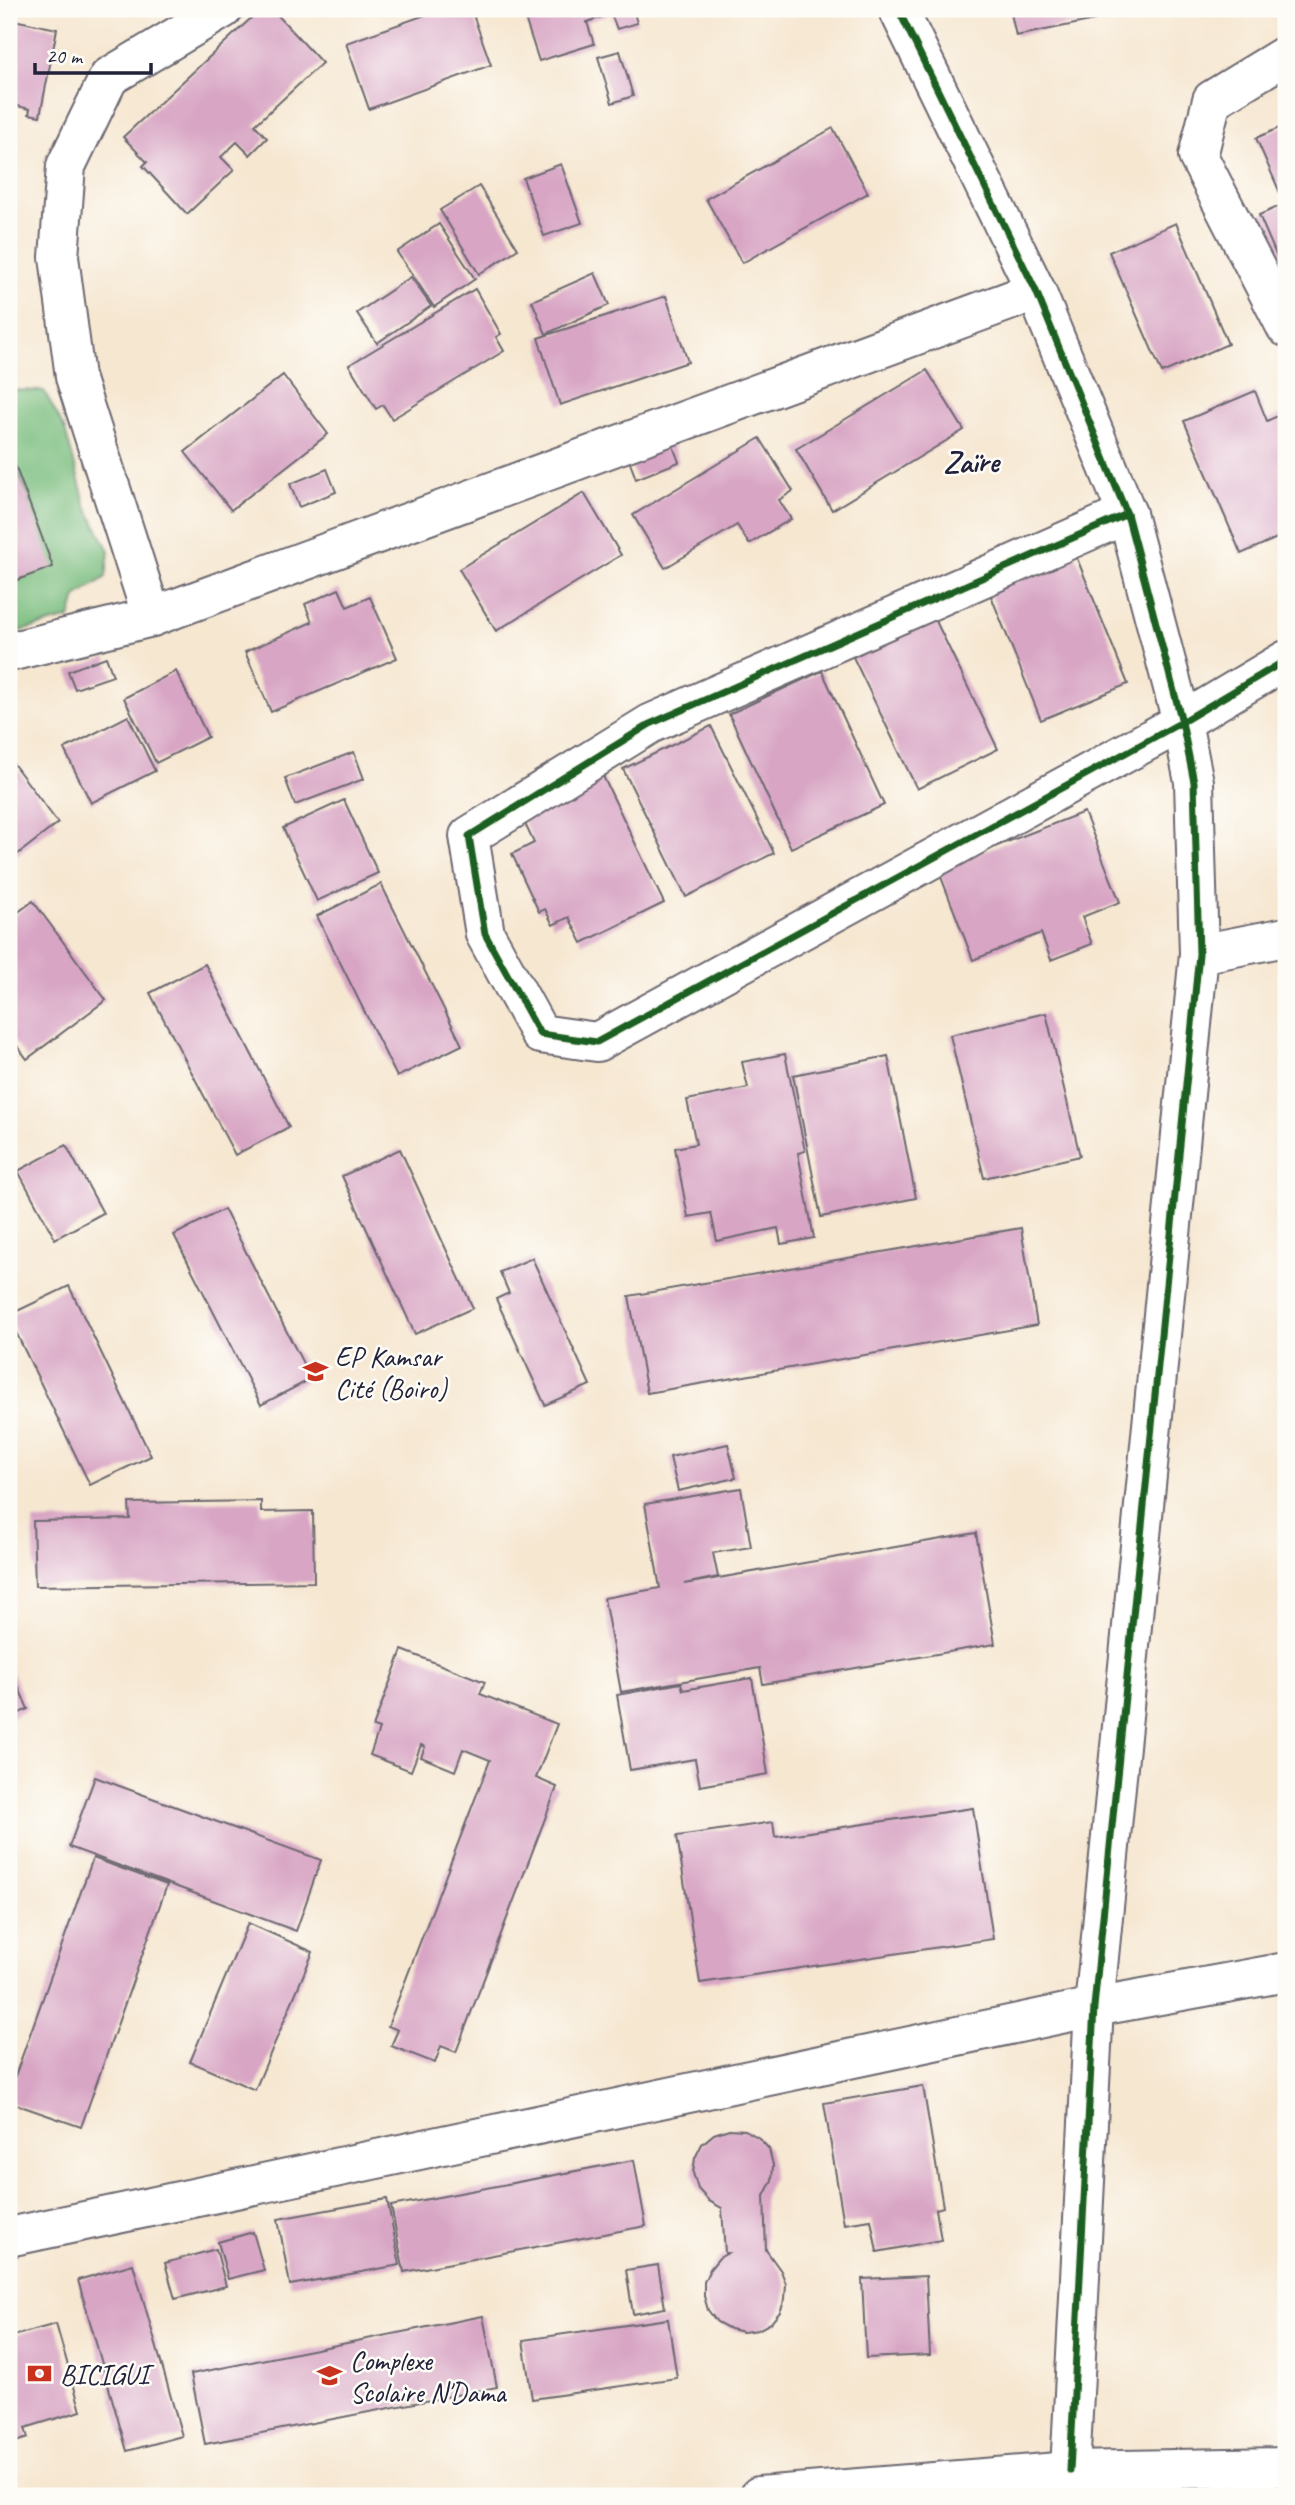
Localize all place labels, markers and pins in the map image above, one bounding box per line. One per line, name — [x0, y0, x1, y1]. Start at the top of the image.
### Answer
place label: EP Kamsar Cité (Boiro) — [335, 1339, 448, 1406]
school or university icon: EP Kamsar Cité (Boiro) — [301, 1358, 329, 1386]
place label: Complexe Scolaire N'Dama — [350, 2343, 507, 2410]
place label: BICIGUI — [60, 2357, 155, 2392]
bank icon: BICIGUI — [26, 2360, 54, 2388]
school or university icon: Complexe Scolaire N'Dama — [316, 2362, 344, 2390]

